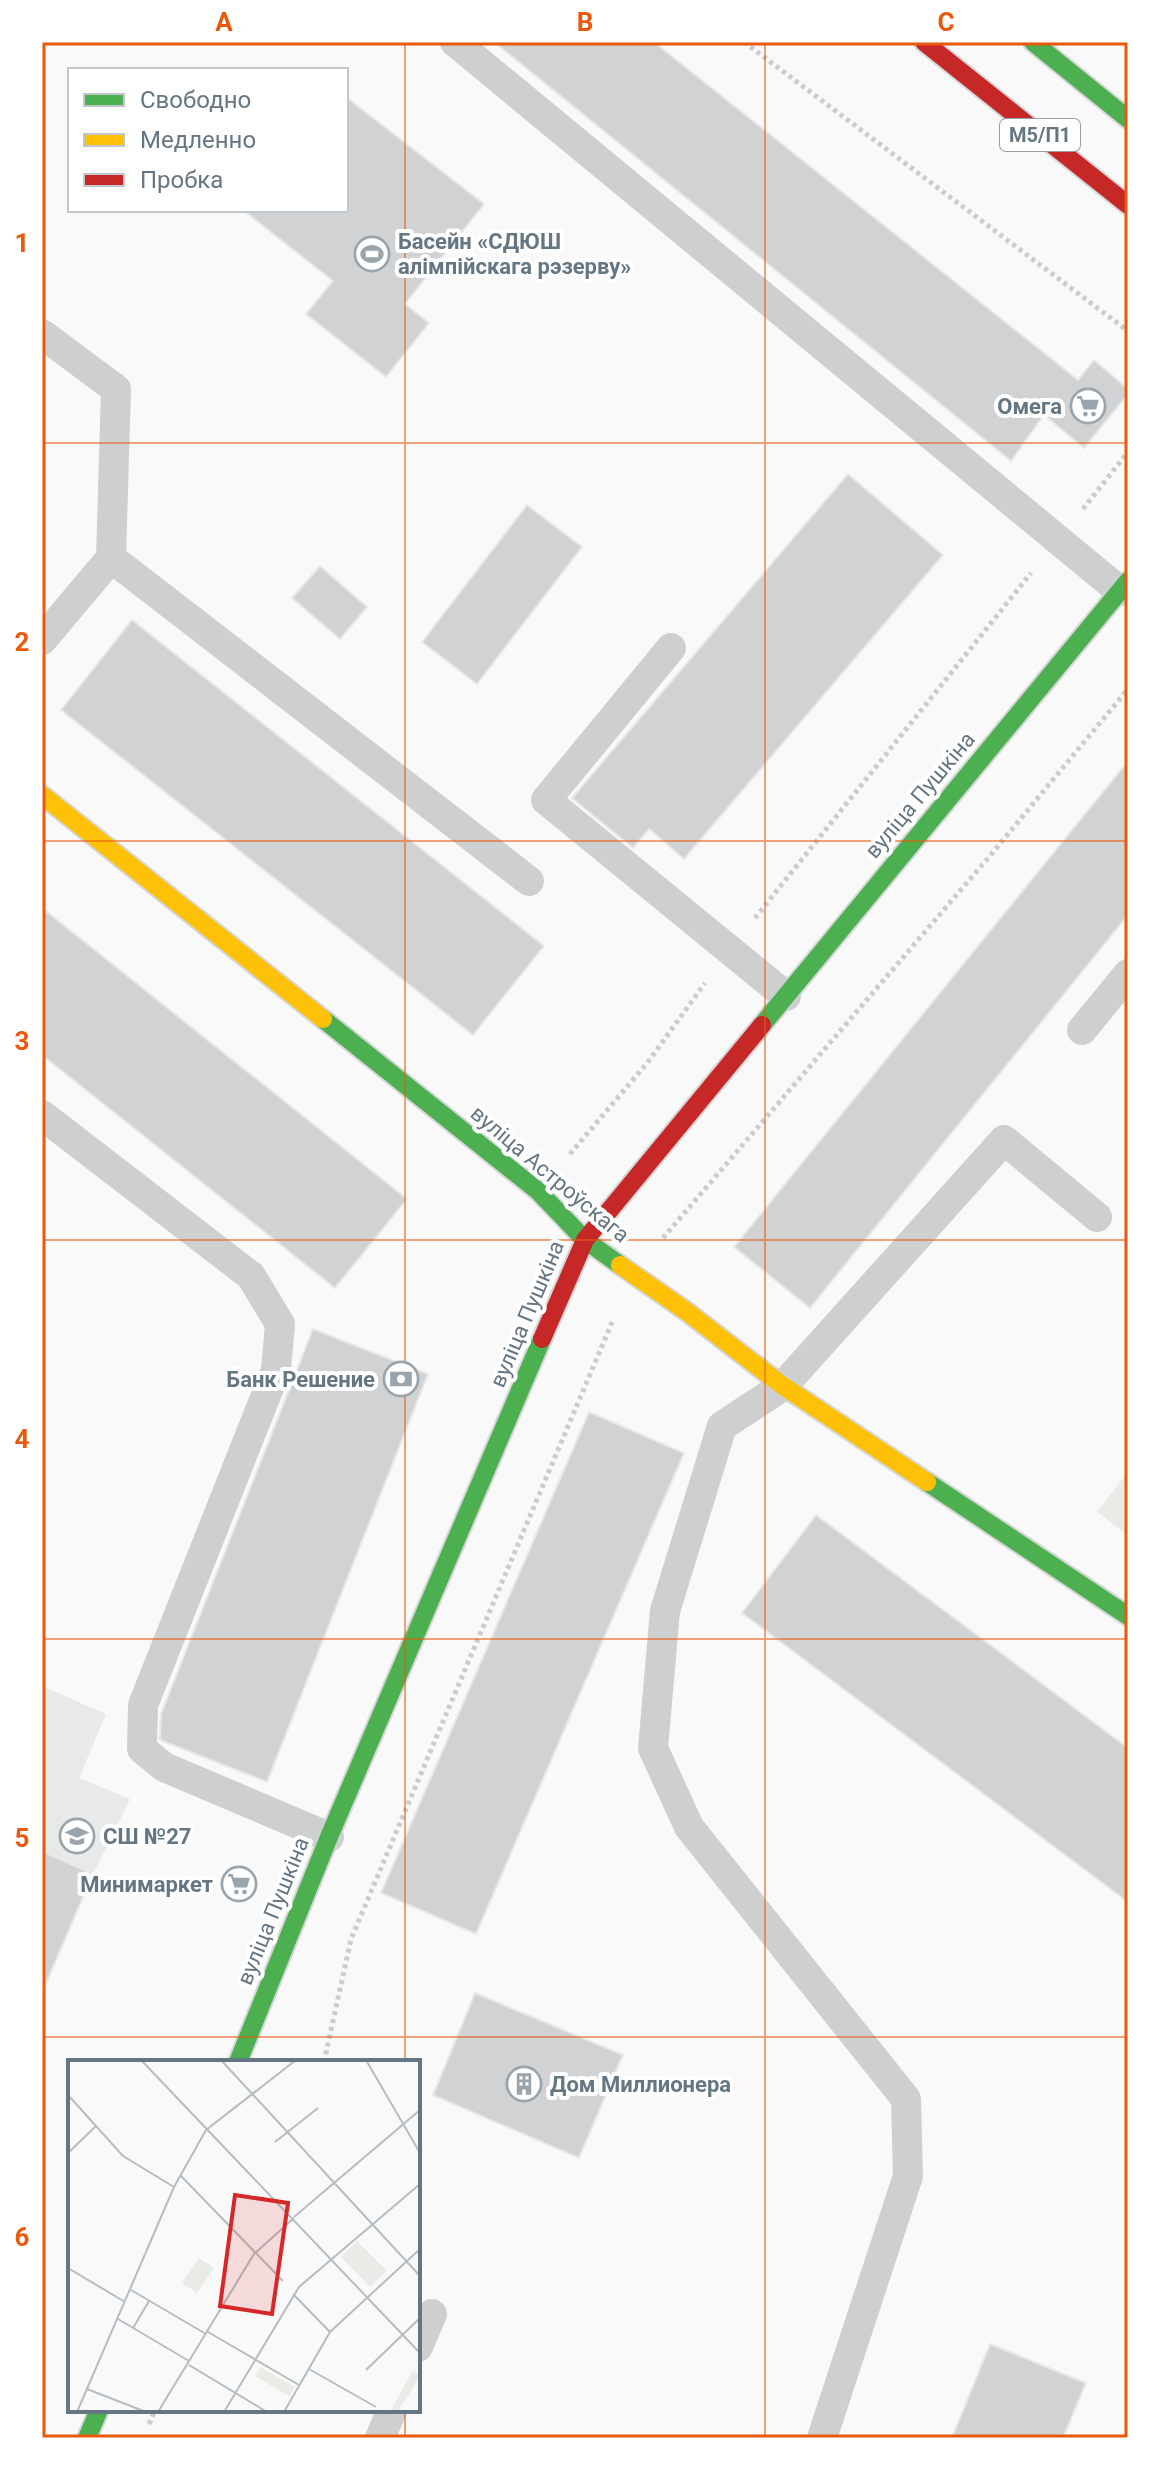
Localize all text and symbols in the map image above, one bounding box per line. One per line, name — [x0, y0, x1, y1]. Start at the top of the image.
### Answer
text: A — [215, 7, 233, 37]
text: B — [577, 7, 593, 37]
text: C — [937, 7, 955, 37]
legend — [68, 68, 348, 212]
text: Свободно — [140, 86, 251, 114]
road number: М5/П1 — [1000, 119, 1080, 151]
text: Медленно — [140, 126, 256, 154]
text: Пробка — [140, 166, 223, 194]
text: 1 — [15, 228, 29, 258]
place label: Басейн «СДЮШ алімпійскага рэзерву» — [398, 229, 631, 279]
sports icon: Басейн «СДЮШ алімпійскага рэзерву» — [353, 235, 391, 273]
supermarket icon: Омега — [1069, 387, 1107, 425]
place label: Омега — [997, 394, 1062, 419]
text: 2 — [15, 627, 29, 657]
street label: вуліца Пушкіна — [860, 727, 980, 863]
text: 3 — [15, 1026, 29, 1056]
street label: вуліца Астроўскага — [466, 1100, 634, 1248]
street label: вуліца Пушкіна — [485, 1237, 569, 1391]
bank icon: Банк Решение — [382, 1360, 420, 1398]
place label: Банк Решение — [226, 1367, 375, 1392]
text: 4 — [15, 1424, 30, 1454]
school or university icon: СШ №27 — [58, 1817, 96, 1855]
text: 5 — [15, 1823, 29, 1853]
place label: СШ №27 — [103, 1824, 191, 1849]
street label: вуліца Пушкіна — [232, 1834, 314, 1988]
supermarket icon: Минимаркет — [220, 1865, 258, 1903]
place label: Минимаркет — [80, 1872, 213, 1897]
inset map — [68, 2060, 420, 2412]
building icon: Дом Миллионера — [505, 2065, 543, 2103]
place label: Дом Миллионера — [550, 2072, 731, 2097]
text: 6 — [15, 2222, 30, 2252]

